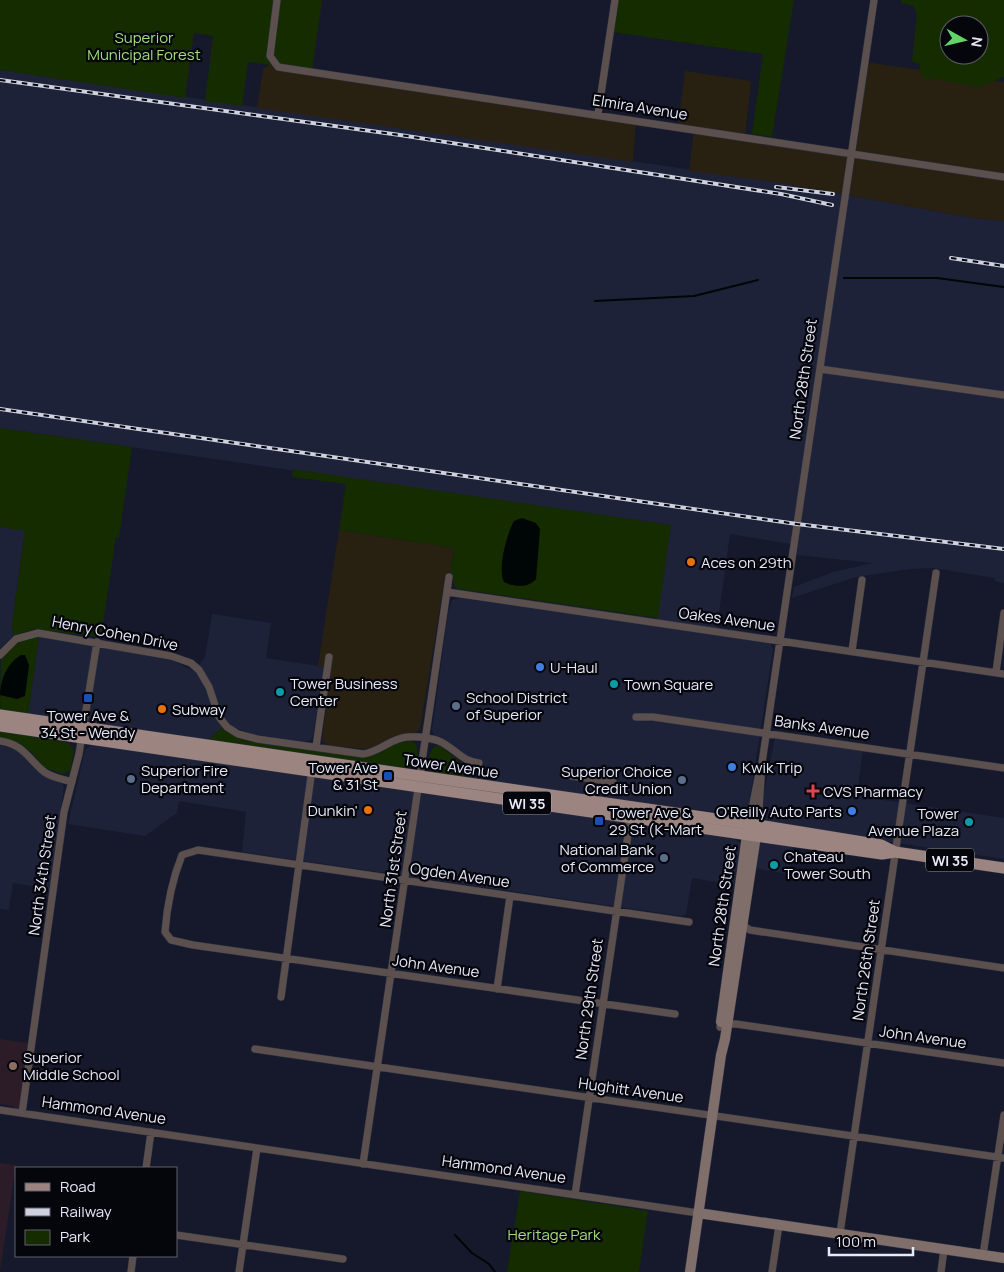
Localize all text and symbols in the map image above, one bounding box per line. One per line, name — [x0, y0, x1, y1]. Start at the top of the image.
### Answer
north arrow — [939, 15, 989, 65]
park label: Superior Municipal Forest — [87, 27, 201, 65]
text: N — [967, 36, 987, 48]
street label: Elmira Avenue — [591, 89, 689, 125]
street label: North 28th Street — [784, 317, 822, 441]
place label: Aces on 29th — [701, 552, 792, 573]
marker: Aces on 29th — [685, 556, 697, 568]
street label: Oakes Avenue — [677, 602, 777, 636]
street label: Henry Cohen Drive — [50, 610, 180, 656]
place label: U-Haul — [550, 657, 598, 678]
marker: U-Haul — [534, 661, 546, 673]
place label: Tower Business Center — [290, 673, 398, 711]
place label: Town Square — [624, 674, 713, 695]
marker: Town Square — [608, 678, 620, 690]
marker: Tower Business Center — [274, 686, 286, 698]
place label: School District of Superior — [466, 687, 567, 725]
marker: Tower Ave & 34 St - Wendy — [82, 692, 94, 704]
place label: Subway — [172, 699, 226, 720]
marker: School District of Superior — [450, 700, 462, 712]
marker: Subway — [156, 703, 168, 715]
place label: Tower Ave & 34 St - Wendy — [40, 705, 136, 743]
street label: Banks Avenue — [773, 710, 871, 744]
street label: Tower Avenue — [402, 749, 500, 783]
place label: Tower Ave & 31 St — [308, 757, 378, 795]
place label: Kwik Trip — [742, 757, 802, 778]
place label: Superior Fire Department — [141, 760, 228, 798]
place label: Superior Choice Credit Union — [561, 761, 672, 799]
marker: Kwik Trip — [726, 761, 738, 773]
marker: Tower Ave & 31 St — [382, 770, 394, 782]
marker: Superior Fire Department — [125, 773, 137, 785]
marker: Superior Choice Credit Union — [676, 774, 688, 786]
place label: CVS Pharmacy — [823, 781, 923, 802]
marker: CVS Pharmacy — [807, 785, 819, 797]
road number: WI 35 — [503, 791, 551, 814]
place label: Dunkin' — [308, 800, 358, 821]
place label: O'Reilly Auto Parts — [716, 801, 842, 822]
place label: Tower Ave & 29 St (K-Mart — [609, 802, 702, 840]
place label: Tower Avenue Plaza — [868, 803, 960, 841]
marker: Dunkin' — [362, 804, 374, 816]
marker: O'Reilly Auto Parts — [846, 805, 858, 817]
street label: North 31st Street — [374, 809, 412, 929]
street label: North 34th Street — [23, 813, 61, 937]
marker: Tower Ave & 29 St (K-Mart — [593, 815, 605, 827]
marker: Tower Avenue Plaza — [963, 816, 975, 828]
place label: National Bank of Commerce — [559, 839, 655, 877]
street label: North 28th Street — [703, 844, 741, 968]
place label: Chateau Tower South — [784, 846, 871, 884]
road number: WI 35 — [926, 848, 974, 872]
marker: National Bank of Commerce — [658, 852, 670, 864]
street label: Ogden Avenue — [409, 858, 511, 892]
marker: Chateau Tower South — [768, 859, 780, 871]
street label: North 26th Street — [847, 898, 885, 1022]
street label: North 29th Street — [570, 937, 608, 1061]
street label: John Avenue — [391, 949, 481, 983]
street label: John Avenue — [878, 1020, 968, 1054]
place label: Superior Middle School — [23, 1047, 120, 1085]
marker: Superior Middle School — [7, 1060, 19, 1072]
street label: Hughitt Avenue — [577, 1072, 685, 1108]
street label: Hammond Avenue — [41, 1091, 168, 1129]
street label: Hammond Avenue — [441, 1150, 568, 1188]
legend — [15, 1167, 178, 1257]
text: Road — [60, 1176, 96, 1197]
text: Railway — [60, 1201, 112, 1222]
park label: Heritage Park — [508, 1224, 601, 1245]
scale bar — [829, 1224, 913, 1256]
text: Park — [60, 1226, 90, 1247]
text: 100 m — [836, 1231, 876, 1252]

